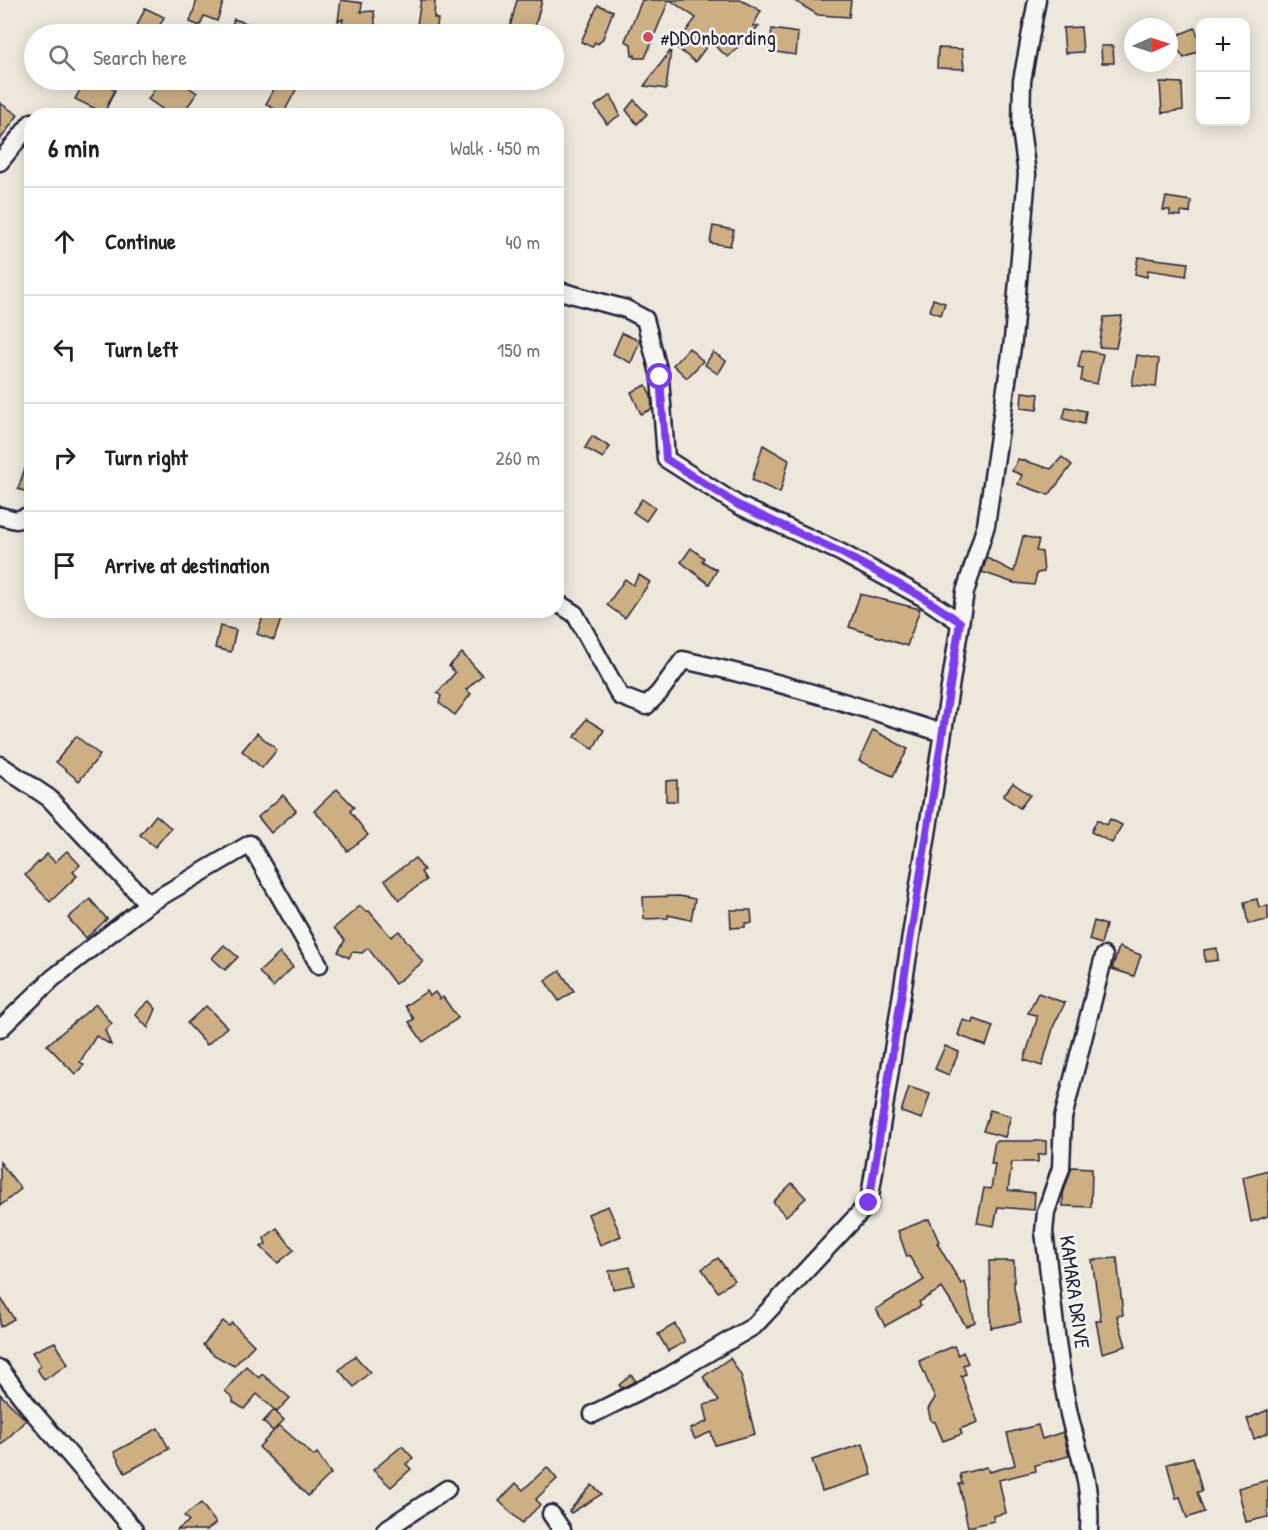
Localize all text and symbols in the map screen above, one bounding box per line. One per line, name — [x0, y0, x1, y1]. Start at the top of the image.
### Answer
north arrow — [1124, 18, 1178, 72]
map controls — [1196, 18, 1250, 126]
button: + — [1196, 18, 1250, 72]
place label: #DDOnboarding — [660, 23, 776, 52]
search box — [24, 24, 564, 90]
marker: #DDOnboarding — [641, 30, 655, 44]
icon: search — [45, 41, 78, 74]
text: Search here — [93, 42, 187, 72]
button: − — [1196, 72, 1250, 126]
text: 6 min — [48, 130, 100, 165]
text: Walk · 450 m — [450, 134, 540, 161]
icon: ahead — [48, 225, 81, 258]
text: Continue — [105, 226, 176, 256]
text: 40 m — [505, 228, 540, 255]
icon: left — [48, 333, 81, 366]
text: Turn left — [105, 334, 178, 364]
text: 150 m — [497, 336, 540, 363]
route start — [646, 363, 672, 389]
icon: right — [48, 441, 81, 474]
text: Turn right — [105, 442, 188, 472]
text: 260 m — [496, 444, 540, 471]
icon: arrive — [48, 549, 81, 582]
text: Arrive at destination — [105, 550, 270, 580]
route end — [855, 1189, 881, 1215]
street label: KAMARA DRIVE — [1053, 1233, 1097, 1351]

